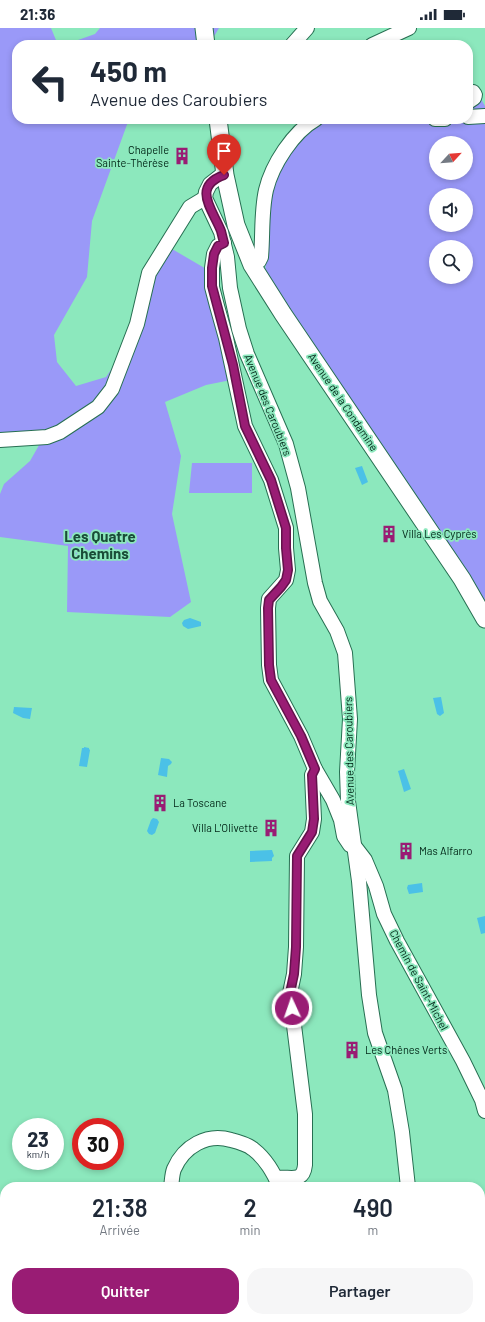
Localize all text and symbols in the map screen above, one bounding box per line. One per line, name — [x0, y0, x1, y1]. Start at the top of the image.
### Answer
text: 21:36 — [20, 5, 55, 23]
text: 450 m — [90, 54, 167, 88]
icon: left — [24, 56, 76, 108]
text: Avenue des Caroubiers — [90, 88, 267, 110]
pin — [207, 134, 241, 175]
north arrow — [429, 136, 473, 180]
map controls — [429, 136, 473, 284]
icon: arrive — [213, 140, 235, 162]
place label: Chapelle Sainte-Thérèse — [96, 143, 169, 169]
building icon: Chapelle Sainte-Thérèse — [172, 146, 192, 166]
button: sound — [429, 188, 473, 232]
button: search — [429, 240, 473, 284]
street label: Avenue de la Condamine — [306, 350, 381, 453]
street label: Avenue des Caroubiers — [242, 352, 295, 458]
building icon: Villa Les Cyprès — [379, 524, 399, 544]
district label: Les Quatre Chemins — [64, 527, 136, 562]
place label: Villa Les Cyprès — [402, 527, 477, 540]
street label: Avenue des Caroubiers — [341, 697, 356, 805]
building icon: La Toscane — [150, 793, 170, 813]
place label: La Toscane — [173, 796, 227, 809]
building icon: Villa L'Olivette — [261, 818, 281, 838]
place label: Villa L'Olivette — [192, 821, 258, 834]
building icon: Mas Alfarro — [396, 841, 416, 861]
place label: Mas Alfarro — [419, 844, 472, 857]
street label: Chemin de Saint-Michel — [387, 927, 451, 1032]
position arrow — [271, 987, 313, 1029]
building icon: Les Chênes Verts — [342, 1040, 362, 1060]
place label: Les Chênes Verts — [365, 1043, 447, 1056]
speed limit sign: 30 — [72, 1118, 124, 1170]
text: 23 — [27, 1127, 49, 1151]
text: km/h — [27, 1148, 49, 1160]
text: 21:38 — [92, 1193, 148, 1222]
text: 2 — [243, 1193, 257, 1222]
text: 490 — [353, 1193, 393, 1222]
text: Arrivée — [100, 1222, 140, 1238]
text: min — [240, 1222, 261, 1238]
text: m — [367, 1222, 378, 1238]
button: Quitter — [12, 1268, 239, 1314]
button: Partager — [247, 1268, 473, 1314]

